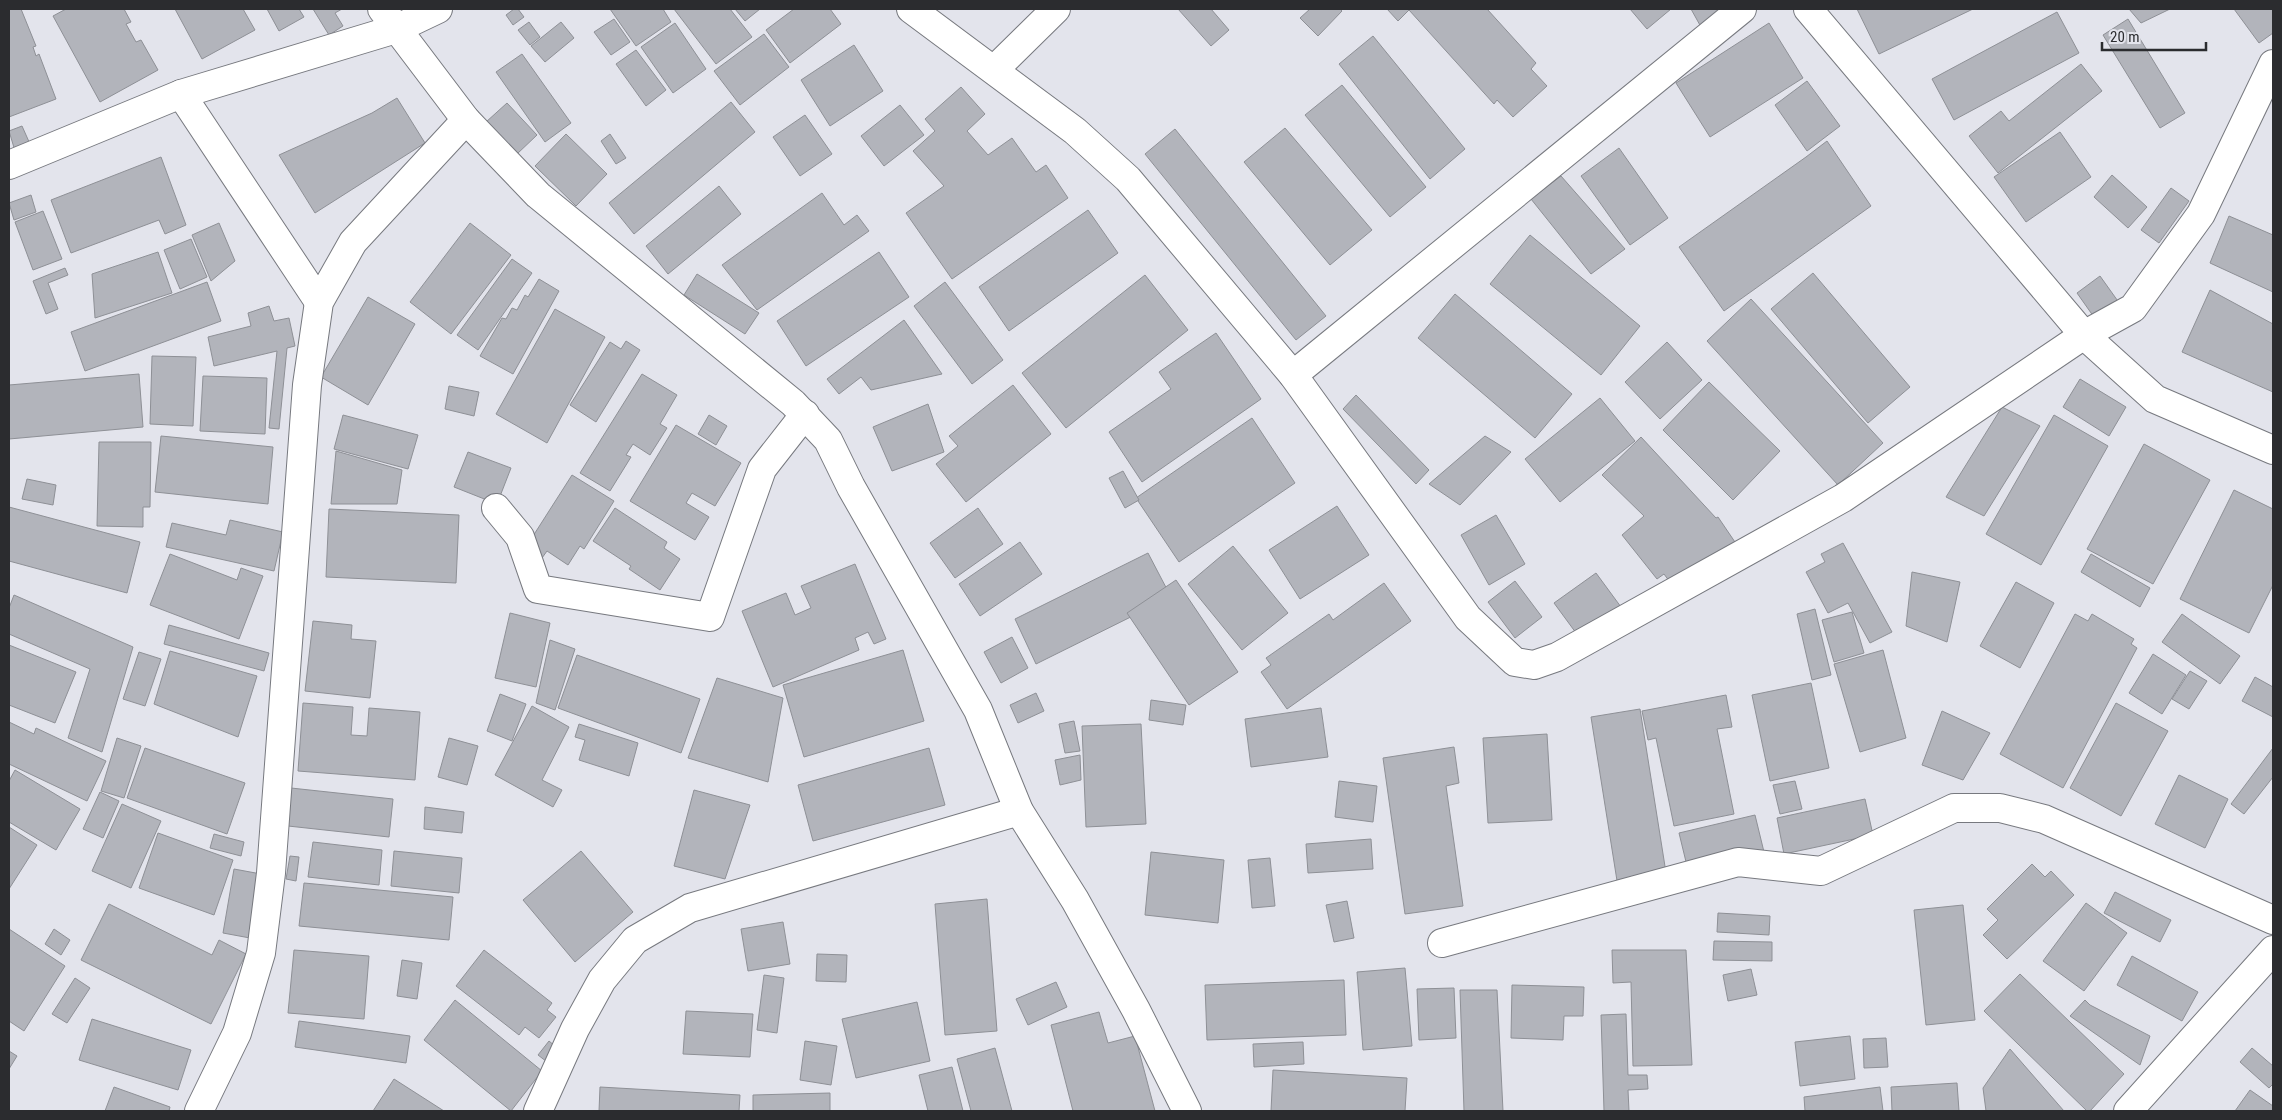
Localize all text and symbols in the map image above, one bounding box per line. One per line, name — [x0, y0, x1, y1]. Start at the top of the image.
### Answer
scale bar — [2102, 20, 2206, 52]
text: 20 m — [2110, 28, 2140, 46]

